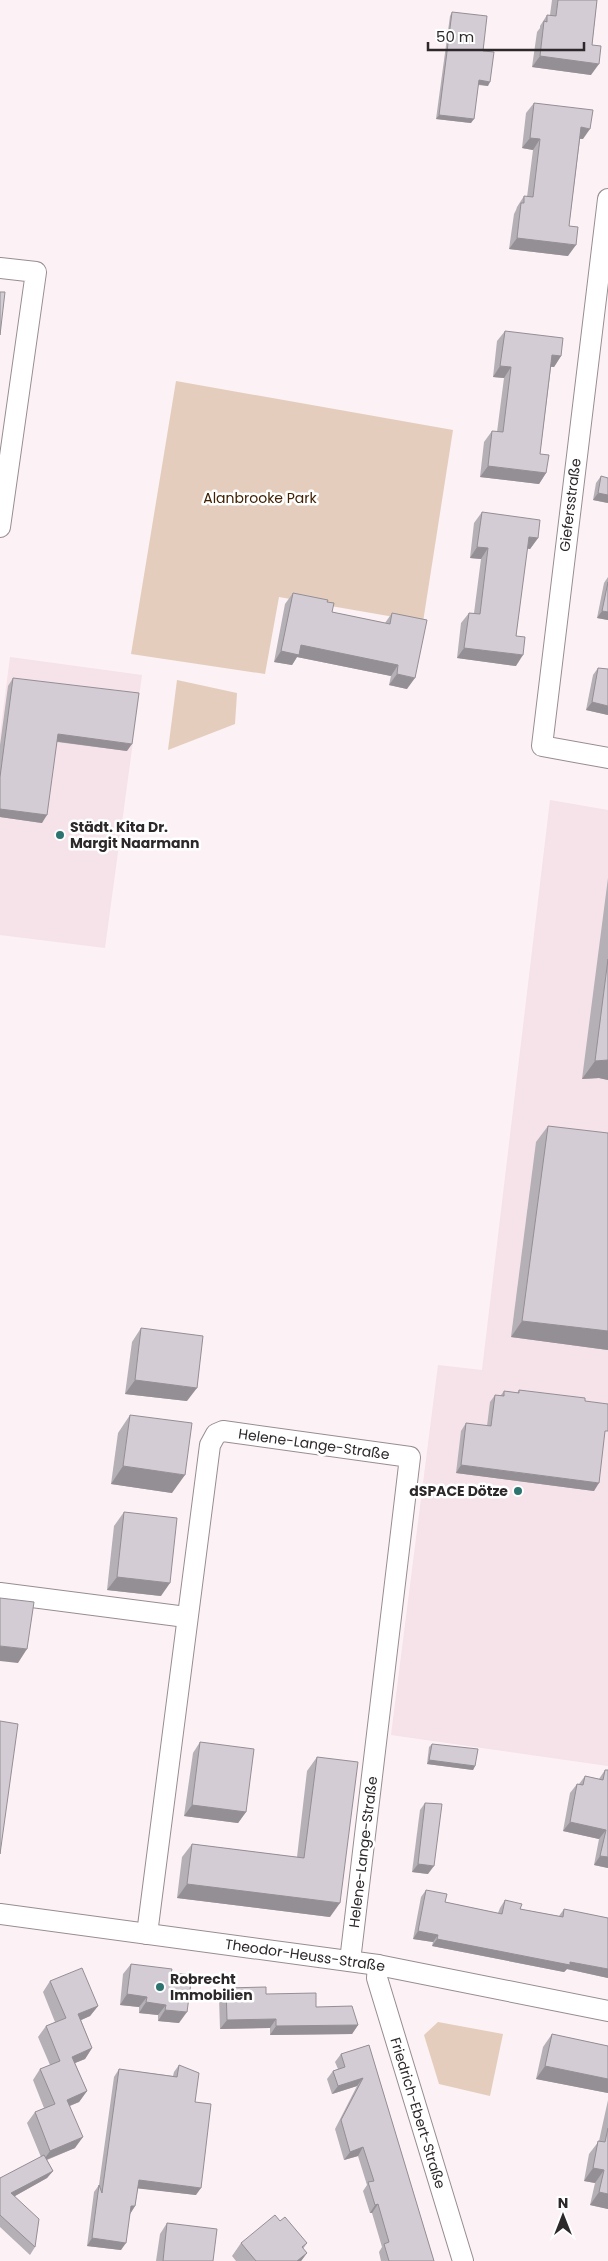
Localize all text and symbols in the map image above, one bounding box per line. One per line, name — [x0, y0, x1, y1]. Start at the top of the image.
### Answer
scale bar — [428, 20, 584, 52]
text: 50 m — [436, 26, 474, 47]
street label: Giefersstraße — [554, 457, 586, 553]
park label: Alanbrooke Park — [203, 488, 318, 508]
place label: Städt. Kita Dr. Margit Naarmann — [70, 817, 199, 853]
marker: Städt. Kita Dr. Margit Naarmann — [54, 829, 66, 841]
street label: Helene-Lange-Straße — [237, 1423, 391, 1465]
place label: dSPACE Dötze — [409, 1481, 508, 1501]
marker: dSPACE Dötze — [512, 1485, 524, 1497]
street label: Helene-Lange-Straße — [344, 1775, 382, 1929]
street label: Theodor-Heuss-Straße — [224, 1934, 387, 1976]
place label: Robrecht Immobilien — [170, 1969, 253, 2005]
marker: Robrecht Immobilien — [154, 1981, 166, 1993]
street label: Friedrich-Ebert-Straße — [385, 2035, 451, 2191]
north arrow — [538, 2191, 588, 2241]
text: N — [558, 2193, 568, 2213]

